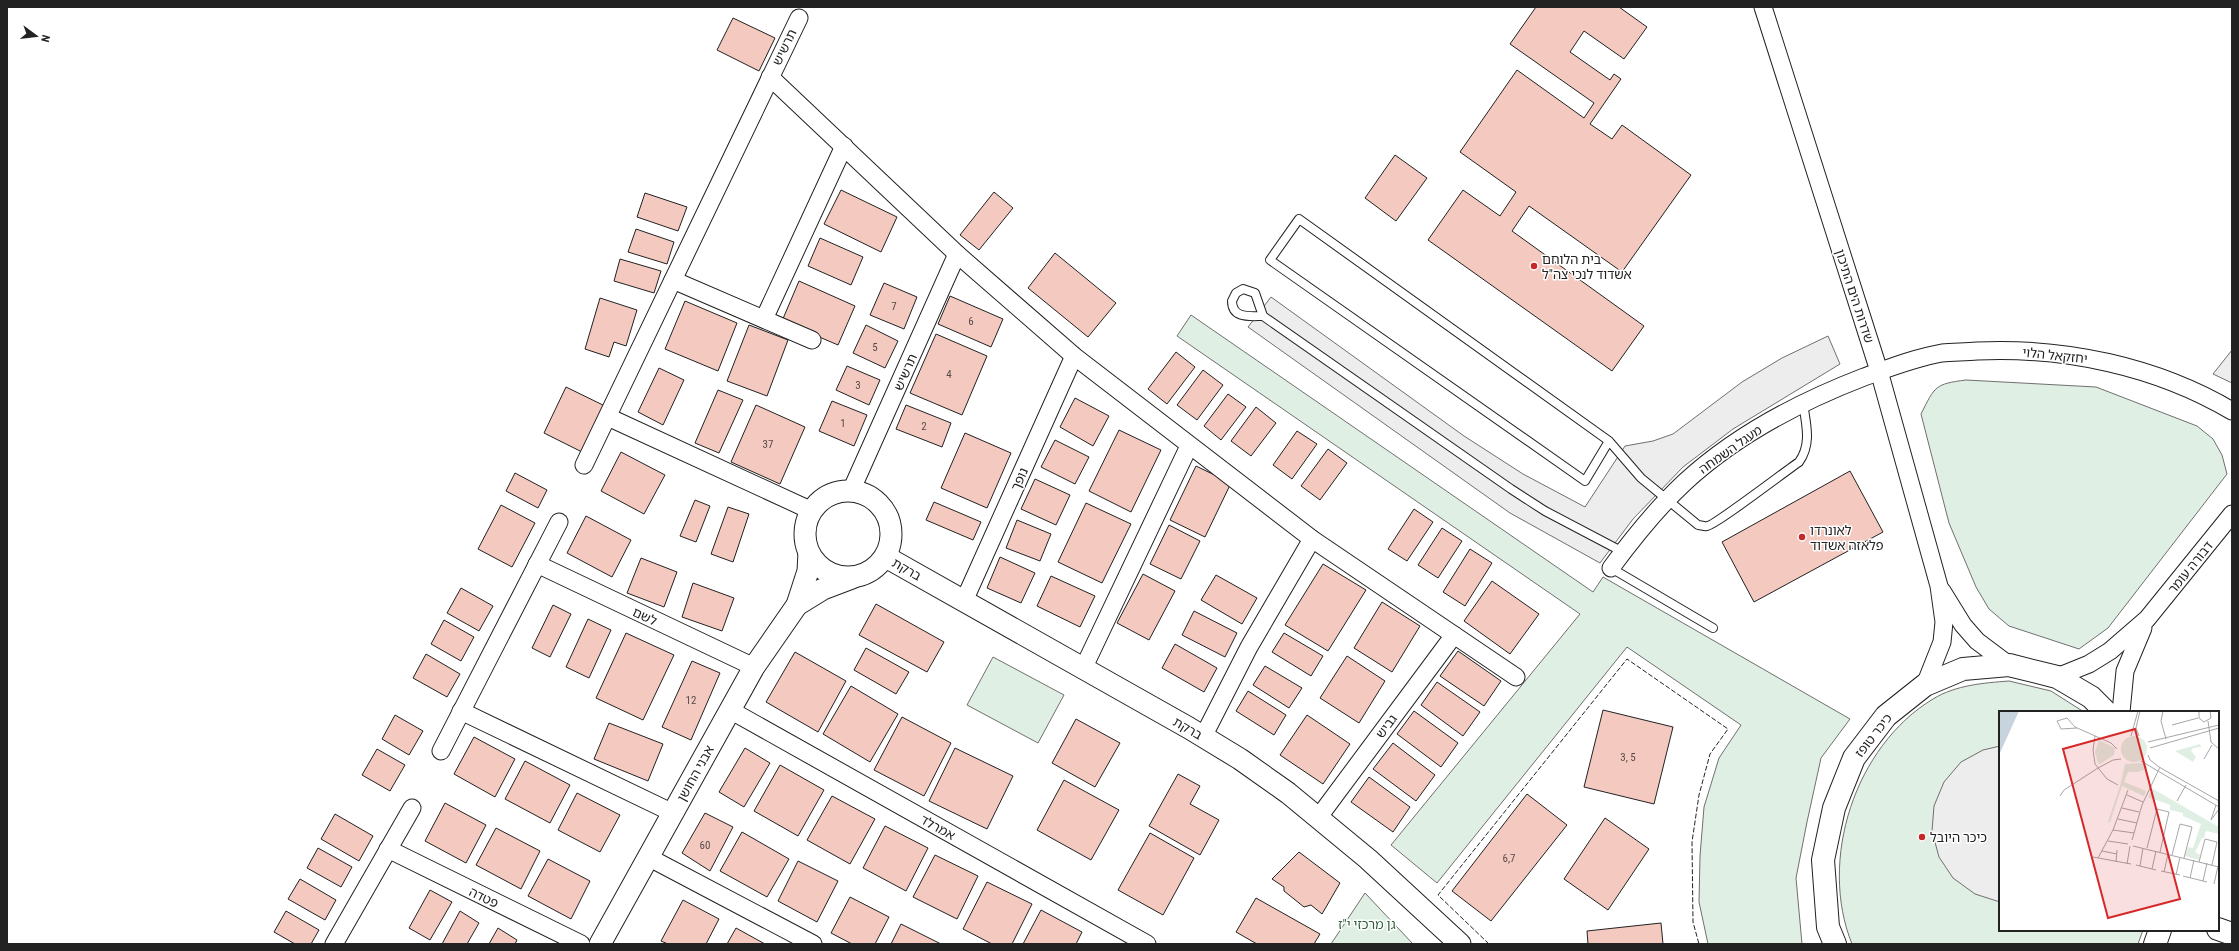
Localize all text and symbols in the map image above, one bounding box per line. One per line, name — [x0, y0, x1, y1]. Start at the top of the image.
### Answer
north arrow — [16, 16, 56, 56]
street label: תרשיש — [769, 27, 800, 68]
text: N — [38, 34, 52, 44]
street label: שדרות הים התיכון — [1832, 247, 1877, 345]
place label: בית הלוחם אשדוד לנכי צה"ל — [1542, 252, 1632, 282]
marker: בית הלוחם אשדוד לנכי צה"ל — [1529, 261, 1539, 271]
house number: 7 — [891, 300, 897, 313]
house number: 6 — [968, 315, 974, 328]
house number: 5 — [872, 341, 878, 354]
street label: יחזקאל הלוי — [2022, 345, 2088, 366]
street label: תרשיש — [891, 352, 920, 393]
house number: 4 — [946, 368, 952, 381]
house number: 3 — [855, 379, 861, 392]
house number: 1 — [840, 417, 846, 430]
house number: 2 — [921, 420, 927, 433]
street label: מעגל השמחה — [1696, 422, 1765, 477]
house number: 37 — [763, 438, 773, 451]
street label: נופך — [1008, 465, 1031, 493]
place label: לאונרדו פלאזה אשדוד — [1810, 523, 1884, 553]
marker: לאונרדו פלאזה אשדוד — [1797, 532, 1807, 542]
street label: דבורה עומר — [2165, 538, 2216, 596]
street label: ברקת — [890, 555, 924, 584]
street label: לשם — [630, 604, 660, 629]
house number: 12 — [686, 694, 696, 707]
street label: כיכר טופז — [1852, 710, 1895, 760]
street label: גביש — [1373, 711, 1400, 741]
inset map — [1999, 711, 2219, 931]
street label: ברקת — [1171, 714, 1205, 743]
street label: אבני החושן — [674, 743, 717, 804]
house number: 3, 5 — [1620, 751, 1636, 764]
street label: אמרלד — [918, 812, 958, 843]
place label: כיכר היובל — [1930, 830, 1987, 845]
marker: כיכר היובל — [1917, 832, 1927, 842]
house number: 60 — [700, 839, 710, 852]
house number: 6,7 — [1502, 852, 1516, 865]
street label: פטדה — [467, 884, 501, 911]
park label: גן מרכזי י"ז — [1338, 917, 1396, 932]

